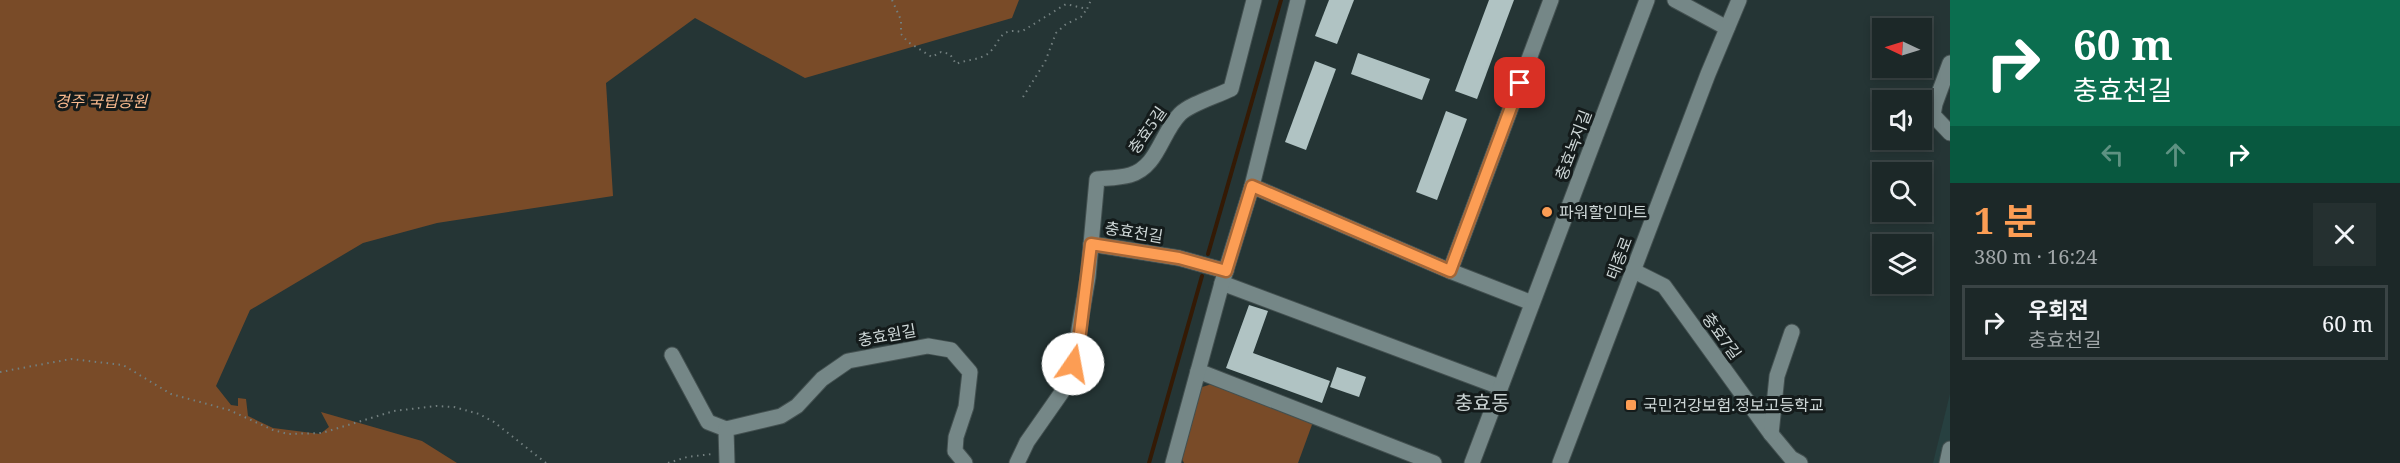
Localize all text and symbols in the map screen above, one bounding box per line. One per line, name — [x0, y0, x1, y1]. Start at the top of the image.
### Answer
text: 60 m — [2073, 15, 2173, 72]
north arrow — [1872, 18, 1932, 78]
map controls — [1872, 18, 1932, 294]
icon: right — [1974, 24, 2052, 102]
pin — [1494, 57, 1545, 108]
icon: arrive — [1503, 66, 1536, 99]
text: 충효천길 — [2073, 71, 2172, 108]
park label: 경주 국립공원 — [55, 90, 149, 112]
button: sound — [1872, 90, 1932, 150]
street label: 충효5길 — [1123, 102, 1171, 158]
street label: 충효녹지길 — [1550, 107, 1596, 183]
icon: left — [2096, 138, 2129, 171]
icon: ahead — [2159, 138, 2192, 171]
icon: right — [2222, 138, 2255, 171]
button: search — [1872, 162, 1932, 222]
text: 1 분 — [1974, 196, 2037, 245]
place label: 파워할인마트 — [1559, 201, 1647, 223]
button: close — [2313, 203, 2376, 266]
marker: 파워할인마트 — [1540, 205, 1554, 219]
street label: 충효천길 — [1103, 217, 1165, 247]
street label: 태종로 — [1601, 233, 1637, 283]
button: layers — [1872, 234, 1932, 294]
text: 380 m · 16:24 — [1974, 243, 2097, 270]
text: 우회전 — [2028, 294, 2089, 324]
icon: right — [1977, 306, 2010, 339]
street label: 충효7길 — [1697, 308, 1747, 364]
text: 60 m — [2322, 308, 2373, 338]
street label: 충효원길 — [856, 319, 918, 351]
text: 충효천길 — [2028, 326, 2102, 353]
position arrow — [1041, 332, 1105, 396]
district label: 충효동 — [1454, 389, 1510, 416]
place label: 국민건강보험.정보고등학교 — [1643, 394, 1824, 416]
marker: 국민건강보험.정보고등학교 — [1624, 398, 1638, 412]

